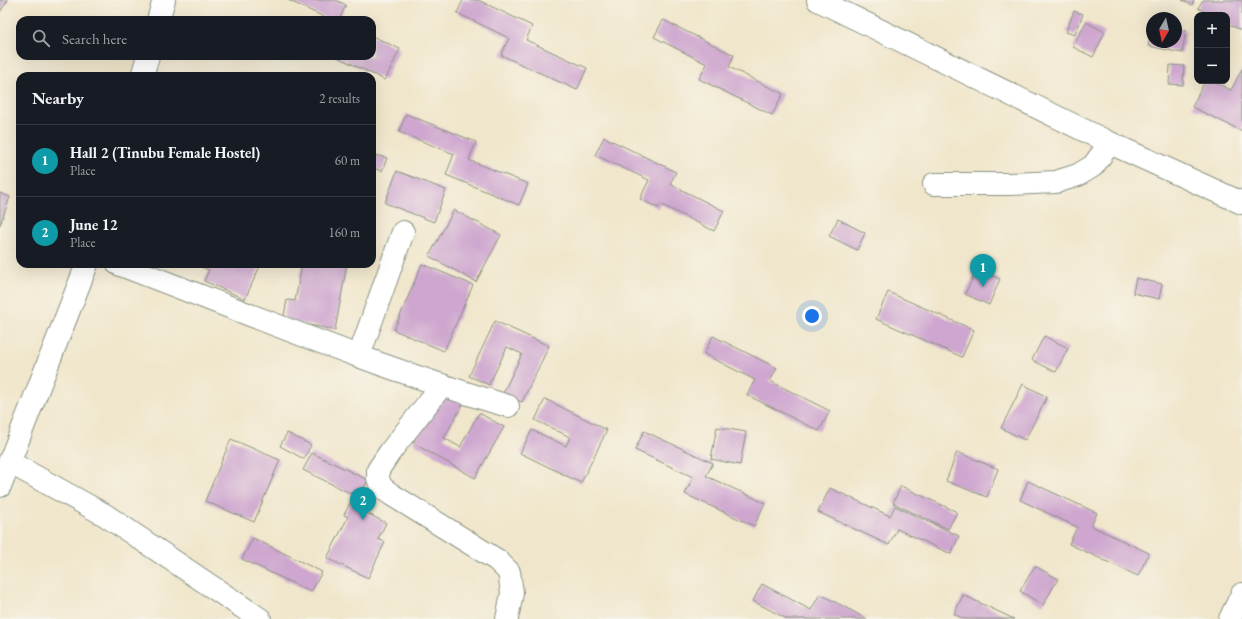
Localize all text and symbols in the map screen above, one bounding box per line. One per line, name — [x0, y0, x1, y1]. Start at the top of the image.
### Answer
north arrow — [1146, 12, 1182, 48]
map controls — [1194, 12, 1230, 84]
button: + — [1194, 12, 1230, 48]
search box — [16, 16, 376, 60]
icon: search — [30, 27, 52, 49]
text: Search here — [62, 29, 127, 48]
button: − — [1194, 48, 1230, 84]
text: Nearby — [32, 87, 84, 109]
text: 2 results — [319, 90, 360, 107]
text: Hall 2 (Tinubu Female Hostel) — [70, 143, 260, 162]
text: 1 — [42, 152, 48, 169]
text: 60 m — [335, 152, 360, 169]
text: Place — [70, 162, 96, 179]
text: June 12 — [70, 215, 118, 234]
text: 2 — [42, 224, 48, 241]
text: 160 m — [329, 224, 360, 241]
text: Place — [70, 234, 96, 251]
pin: 1 — [970, 254, 996, 287]
your location — [802, 306, 822, 326]
pin: 2 — [350, 487, 376, 520]

